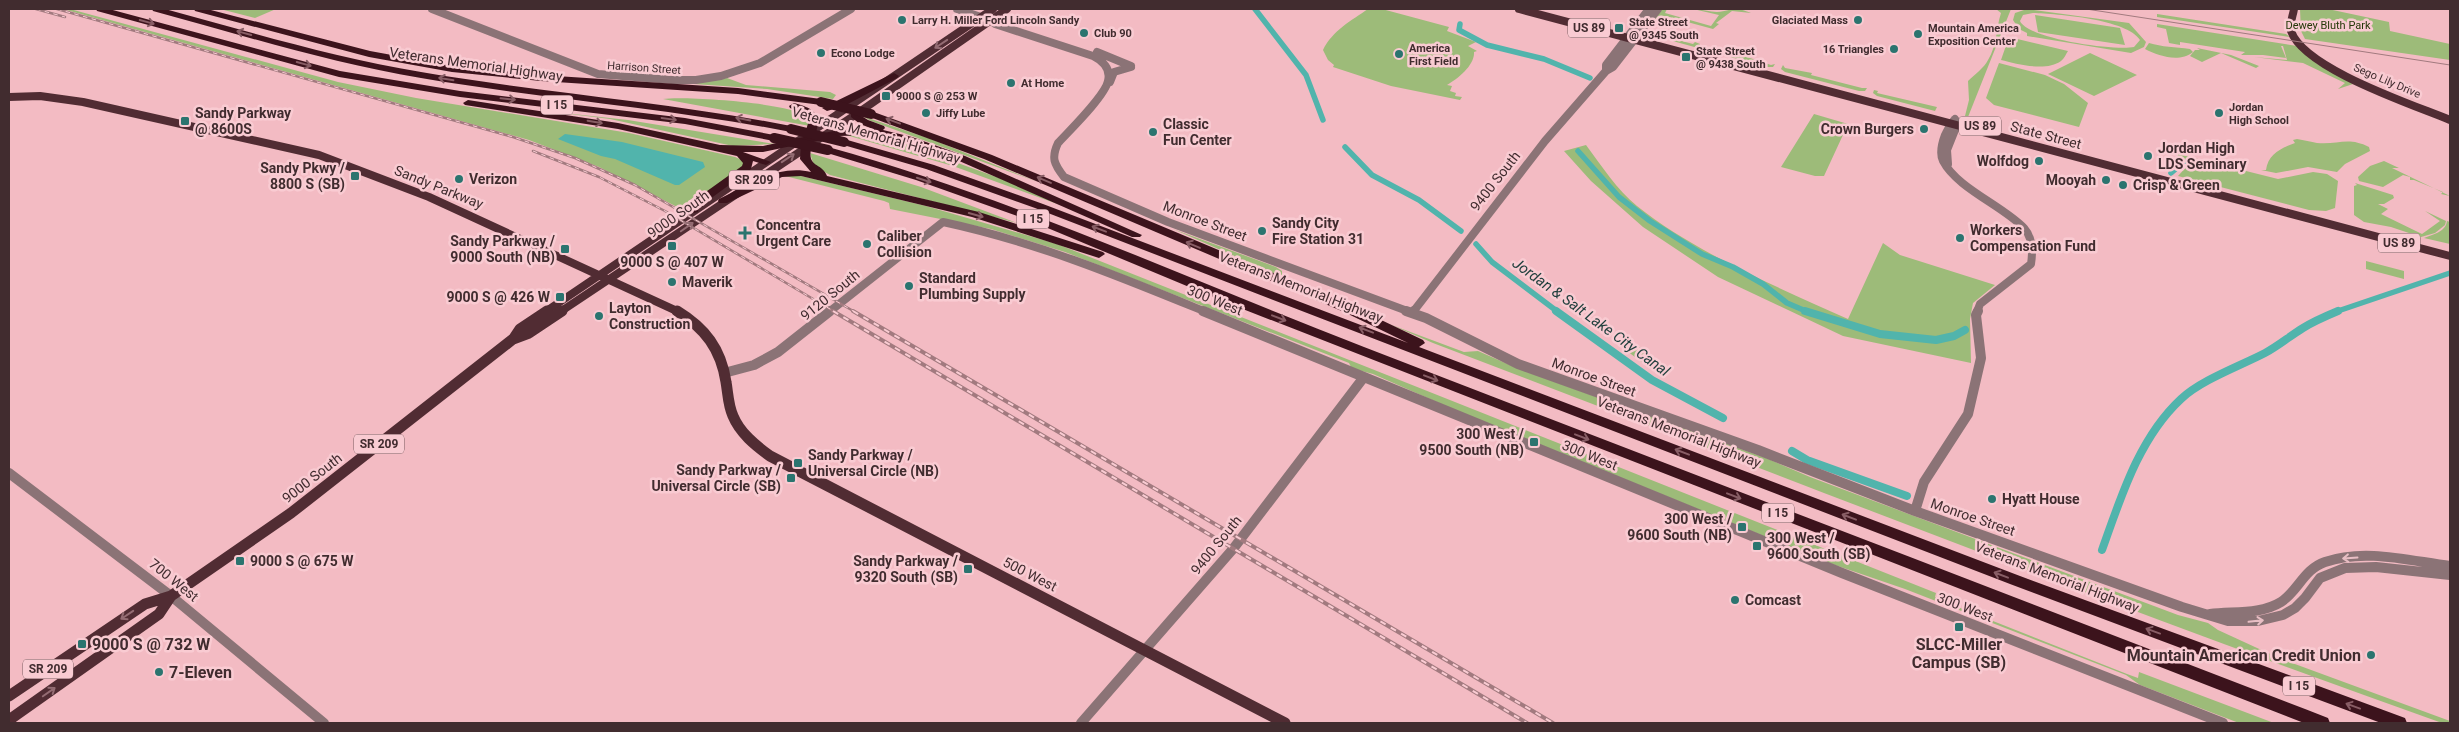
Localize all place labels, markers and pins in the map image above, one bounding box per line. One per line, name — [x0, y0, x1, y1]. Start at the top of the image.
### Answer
marker: Larry H. Miller Ford Lincoln Sandy — [896, 14, 908, 26]
place label: Larry H. Miller Ford Lincoln Sandy — [912, 14, 1080, 27]
place label: Glaciated Mass — [1772, 14, 1848, 27]
marker: Glaciated Mass — [1852, 14, 1864, 26]
place label: State Street @ 9345 South — [1629, 16, 1699, 42]
marker: State Street @ 9345 South — [1613, 22, 1625, 34]
place label: Mountain America Exposition Center — [1928, 22, 2019, 48]
marker: Club 90 — [1078, 27, 1090, 39]
place label: Club 90 — [1094, 27, 1132, 40]
marker: Mountain America Exposition Center — [1912, 28, 1924, 40]
place label: America First Field — [1409, 42, 1458, 68]
place label: 16 Triangles — [1823, 43, 1884, 56]
marker: 16 Triangles — [1888, 43, 1900, 55]
place label: State Street @ 9438 South — [1696, 45, 1766, 71]
marker: Econo Lodge — [815, 47, 827, 59]
place label: Econo Lodge — [831, 47, 895, 60]
marker: America First Field — [1393, 48, 1405, 60]
marker: State Street @ 9438 South — [1680, 51, 1692, 63]
marker: At Home — [1005, 77, 1017, 89]
place label: At Home — [1021, 77, 1064, 90]
marker: 9000 S @ 253 W — [880, 90, 892, 102]
place label: 9000 S @ 253 W — [896, 90, 978, 103]
place label: Jordan High School — [2229, 101, 2289, 127]
place label: Sandy Parkway @ 8600S — [195, 105, 292, 137]
marker: Jiffy Lube — [920, 107, 932, 119]
place label: Jiffy Lube — [936, 107, 985, 120]
marker: Jordan High School — [2213, 107, 2225, 119]
marker: Sandy Parkway @ 8600S — [179, 115, 191, 127]
place label: Classic Fun Center — [1163, 116, 1232, 148]
place label: Crown Burgers — [1821, 121, 1914, 137]
marker: Crown Burgers — [1918, 123, 1930, 135]
marker: Classic Fun Center — [1147, 126, 1159, 138]
place label: Jordan High LDS Seminary — [2158, 140, 2247, 172]
marker: Jordan High LDS Seminary — [2142, 150, 2154, 162]
place label: Wolfdog — [1977, 153, 2029, 169]
marker: Wolfdog — [2033, 155, 2045, 167]
place label: Sandy Pkwy / 8800 S (SB) — [260, 160, 346, 193]
marker: Sandy Pkwy / 8800 S (SB) — [349, 170, 361, 182]
place label: Verizon — [469, 171, 517, 187]
place label: Mooyah — [2046, 172, 2096, 188]
marker: Verizon — [453, 173, 465, 185]
marker: Mooyah — [2100, 174, 2112, 186]
place label: Crisp & Green — [2133, 177, 2220, 193]
marker: Crisp & Green — [2117, 179, 2129, 191]
place label: Sandy City Fire Station 31 — [1272, 215, 1364, 247]
place label: Concentra Urgent Care — [756, 217, 831, 249]
place label: Workers Compensation Fund — [1970, 222, 2096, 254]
marker: Sandy City Fire Station 31 — [1256, 225, 1268, 237]
marker: Concentra Urgent Care — [738, 226, 752, 240]
place label: Caliber Collision — [877, 228, 932, 260]
marker: Workers Compensation Fund — [1954, 232, 1966, 244]
place label: Sandy Parkway / 9000 South (NB) — [450, 233, 556, 266]
marker: Caliber Collision — [861, 238, 873, 250]
marker: 9000 S @ 407 W — [666, 240, 678, 252]
marker: Sandy Parkway / 9000 South (NB) — [559, 243, 571, 255]
place label: 9000 S @ 407 W — [620, 254, 725, 270]
place label: Standard Plumbing Supply — [919, 270, 1027, 302]
place label: Maverik — [682, 274, 733, 290]
marker: Maverik — [666, 276, 678, 288]
marker: Standard Plumbing Supply — [903, 280, 915, 292]
place label: 9000 S @ 426 W — [446, 289, 551, 305]
marker: 9000 S @ 426 W — [554, 291, 566, 303]
place label: Layton Construction — [609, 300, 690, 332]
marker: Layton Construction — [593, 310, 605, 322]
place label: 300 West / 9500 South (NB) — [1419, 426, 1525, 459]
marker: 300 West / 9500 South (NB) — [1528, 436, 1540, 448]
place label: Sandy Parkway / Universal Circle (NB) — [808, 447, 939, 480]
marker: Sandy Parkway / Universal Circle (NB) — [792, 457, 804, 469]
place label: Sandy Parkway / Universal Circle (SB) — [651, 462, 782, 495]
marker: Sandy Parkway / Universal Circle (SB) — [785, 472, 797, 484]
place label: Hyatt House — [2002, 491, 2080, 507]
marker: Hyatt House — [1986, 493, 1998, 505]
place label: 300 West / 9600 South (NB) — [1627, 511, 1733, 544]
marker: 300 West / 9600 South (NB) — [1736, 521, 1748, 533]
place label: 300 West / 9600 South (SB) — [1767, 530, 1870, 563]
marker: 300 West / 9600 South (SB) — [1751, 540, 1763, 552]
place label: 9000 S @ 675 W — [250, 553, 354, 569]
place label: Sandy Parkway / 9320 South (SB) — [853, 553, 959, 586]
marker: 9000 S @ 675 W — [234, 555, 246, 567]
marker: Sandy Parkway / 9320 South (SB) — [962, 563, 974, 575]
place label: Comcast — [1745, 592, 1801, 608]
marker: Comcast — [1729, 594, 1741, 606]
marker: SLCC-Miller Campus (SB) — [1953, 621, 1965, 633]
place label: 9000 S @ 732 W — [92, 635, 210, 654]
place label: SLCC-Miller Campus (SB) — [1912, 635, 2006, 672]
marker: 9000 S @ 732 W — [76, 638, 88, 650]
place label: Mountain American Credit Union — [2127, 646, 2361, 665]
marker: Mountain American Credit Union — [2365, 649, 2377, 661]
place label: 7-Eleven — [169, 663, 232, 682]
marker: 7-Eleven — [153, 666, 165, 678]

